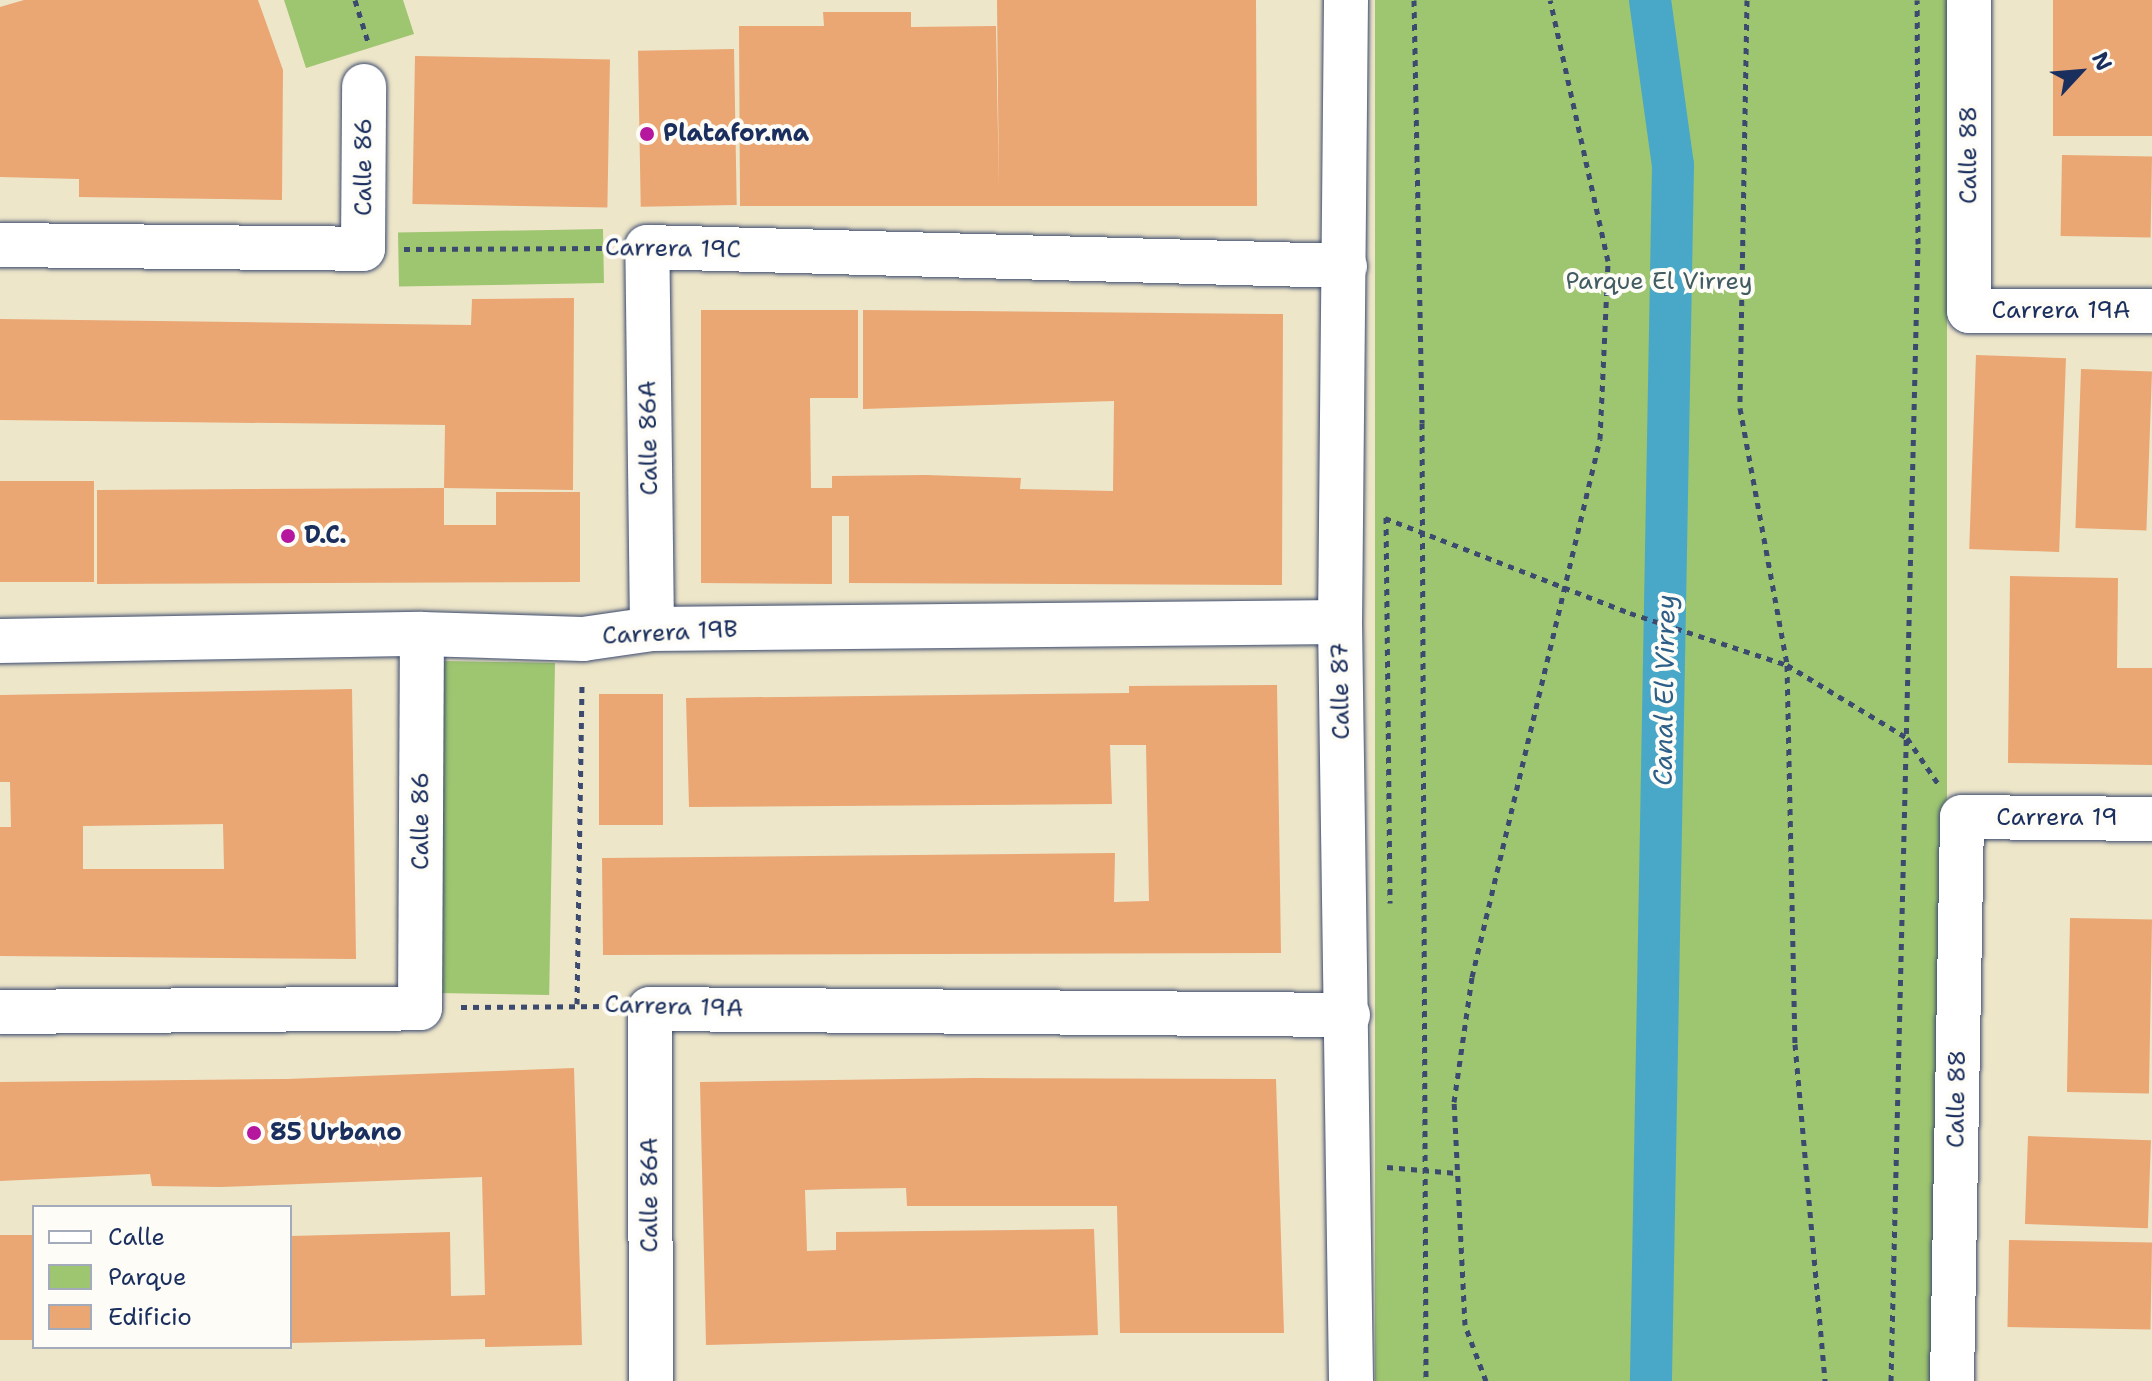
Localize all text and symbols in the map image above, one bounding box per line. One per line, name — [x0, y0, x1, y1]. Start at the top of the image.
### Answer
north arrow — [2040, 32, 2120, 112]
text: N — [2085, 47, 2119, 75]
street label: Calle 88 — [1955, 106, 1983, 204]
street label: Calle 86 — [350, 118, 378, 216]
place label: Platafor.ma — [663, 120, 809, 148]
marker: Platafor.ma — [638, 125, 656, 143]
street label: Carrera 19C — [605, 233, 741, 265]
park label: Parque El Virrey — [1565, 268, 1753, 296]
street label: Carrera 19A — [1992, 297, 2130, 325]
street label: Calle 86A — [634, 380, 664, 496]
place label: D.C. — [304, 522, 347, 550]
marker: D.C. — [279, 527, 297, 545]
water label: Canal El Virrey — [1647, 594, 1681, 786]
street label: Carrera 19B — [602, 615, 738, 651]
street label: Calle 87 — [1326, 642, 1356, 740]
street label: Calle 86 — [407, 772, 435, 870]
street label: Carrera 19 — [1996, 804, 2118, 832]
street label: Carrera 19A — [604, 990, 744, 1024]
street label: Calle 88 — [1942, 1050, 1972, 1148]
place label: 85 Urbano — [270, 1119, 402, 1147]
marker: 85 Urbano — [245, 1124, 263, 1142]
street label: Calle 86A — [636, 1137, 664, 1253]
legend — [32, 1205, 292, 1349]
text: Calle — [108, 1221, 165, 1253]
text: Parque — [108, 1261, 187, 1293]
text: Edificio — [108, 1301, 192, 1333]

